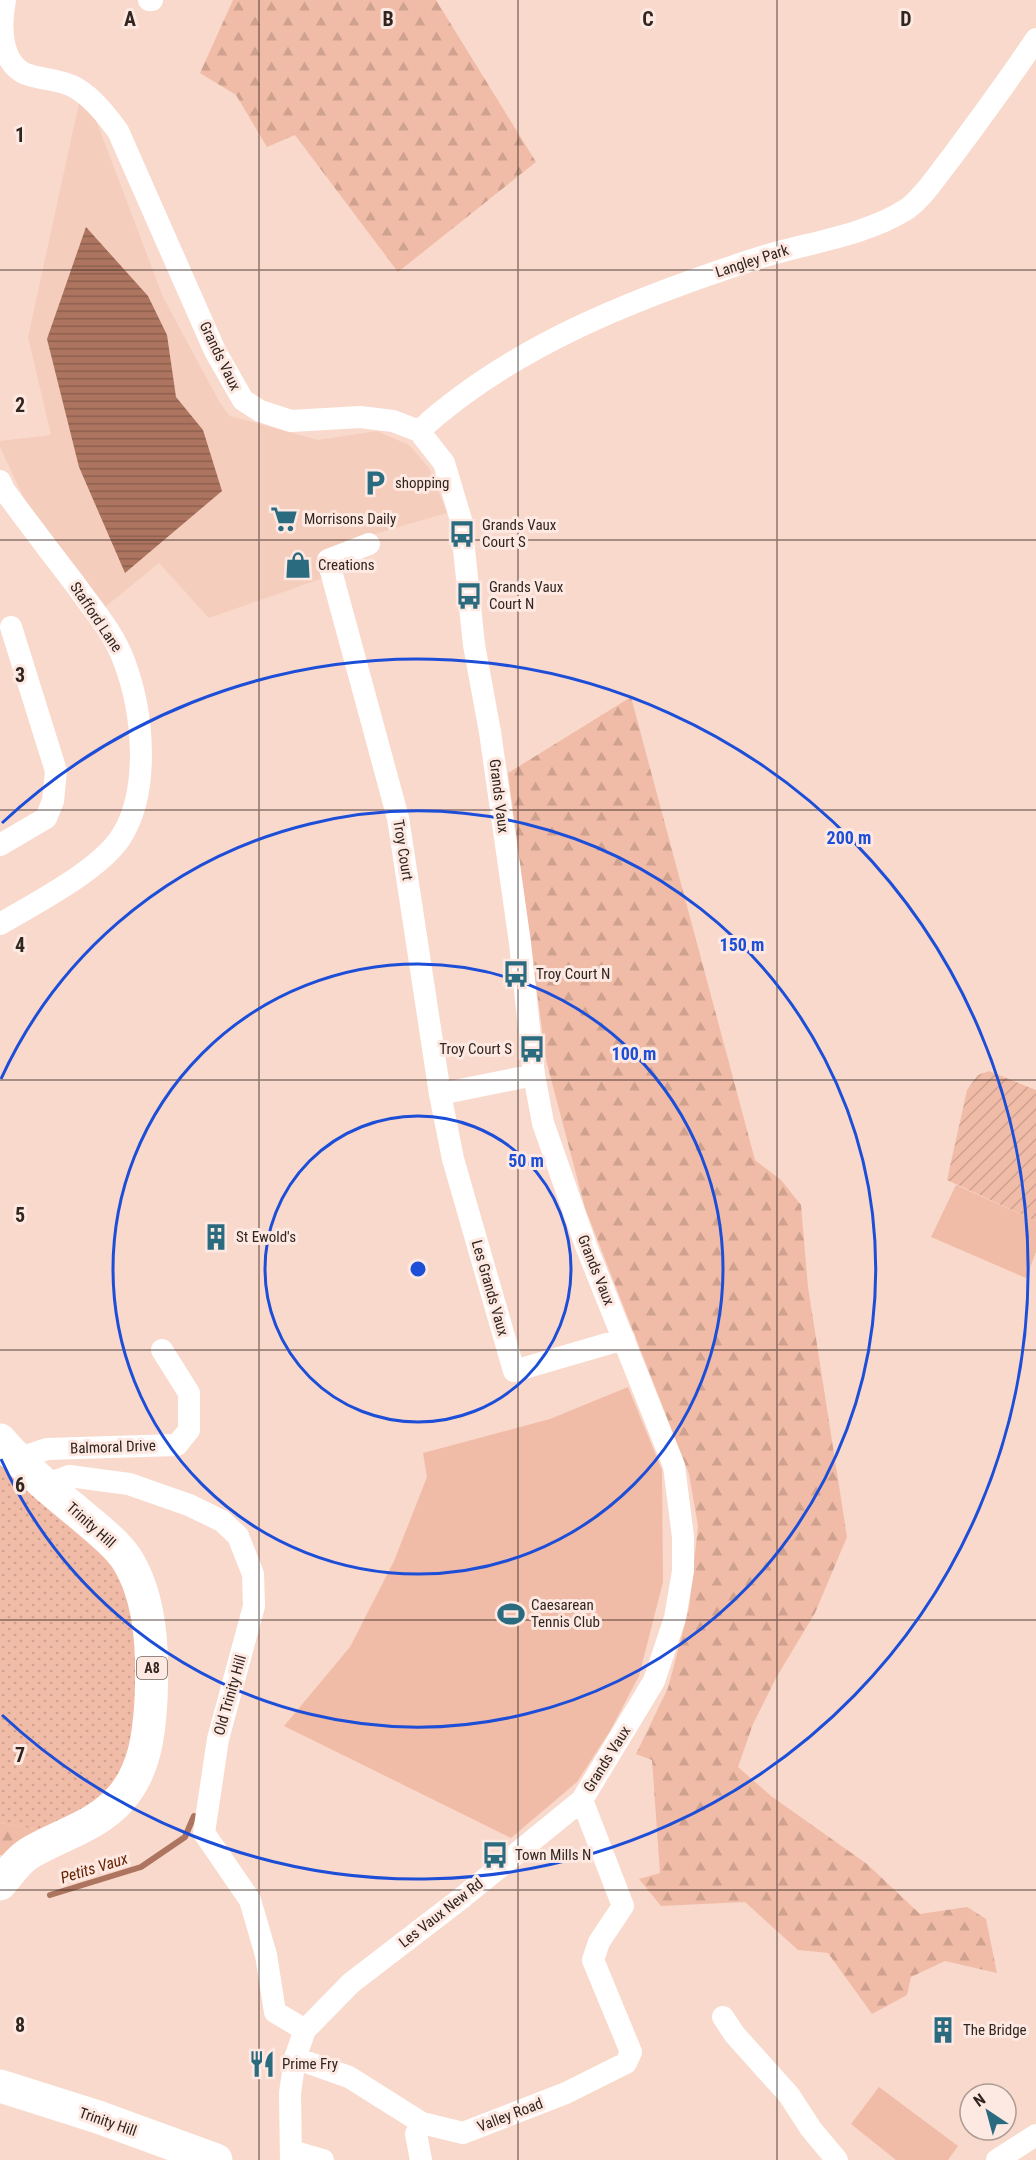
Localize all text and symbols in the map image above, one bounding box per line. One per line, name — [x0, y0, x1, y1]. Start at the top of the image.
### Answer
text: A — [124, 7, 136, 31]
text: B — [382, 7, 394, 31]
text: C — [642, 7, 654, 31]
text: D — [900, 7, 912, 31]
text: 1 — [15, 123, 25, 147]
street label: Langley Park — [713, 241, 791, 281]
street label: Grands Vaux — [196, 319, 245, 394]
text: 2 — [15, 393, 25, 417]
parking icon: shopping — [360, 468, 390, 498]
place label: shopping — [395, 474, 450, 492]
supermarket icon: Morrisons Daily — [269, 504, 299, 534]
place label: Morrisons Daily — [304, 510, 396, 528]
place label: Grands Vaux Court S — [482, 516, 557, 551]
bus stop icon: Grands Vaux Court S — [447, 519, 477, 549]
shop icon: Creations — [283, 550, 313, 580]
place label: Creations — [318, 556, 375, 574]
place label: Grands Vaux Court N — [489, 578, 564, 613]
street label: Stafford Lane — [66, 579, 126, 655]
bus stop icon: Grands Vaux Court N — [454, 581, 484, 611]
text: 3 — [15, 663, 25, 687]
street label: Grands Vaux — [486, 758, 513, 834]
street label: Troy Court — [389, 818, 417, 882]
text: 200 m — [827, 827, 871, 848]
text: 4 — [15, 933, 25, 957]
text: 150 m — [720, 934, 764, 955]
bus stop icon: Troy Court N — [501, 959, 531, 989]
place label: Troy Court N — [536, 965, 610, 983]
bus stop icon: Troy Court S — [517, 1034, 547, 1064]
place label: Troy Court S — [439, 1040, 512, 1058]
text: 100 m — [612, 1043, 656, 1064]
text: 50 m — [508, 1150, 544, 1171]
text: 5 — [15, 1203, 25, 1227]
building icon: St Ewold's — [201, 1222, 231, 1252]
place label: St Ewold's — [236, 1228, 296, 1246]
street label: Grands Vaux — [574, 1232, 618, 1308]
street label: Les Grands Vaux — [468, 1238, 512, 1338]
centre of rings — [408, 1259, 428, 1279]
street label: Balmoral Drive — [70, 1437, 156, 1457]
text: 6 — [15, 1473, 25, 1497]
street label: Trinity Hill — [63, 1498, 119, 1552]
place label: Caesarean Tennis Club — [531, 1596, 600, 1631]
sports icon: Caesarean Tennis Club — [496, 1599, 526, 1629]
street label: Old Trinity Hill — [210, 1653, 250, 1737]
road number: A8 — [137, 1657, 167, 1679]
street label: Grands Vaux — [580, 1722, 635, 1795]
text: 7 — [15, 1743, 25, 1767]
bus stop icon: Town Mills N — [480, 1840, 510, 1870]
place label: Town Mills N — [515, 1846, 591, 1864]
water label: Petits Vaux — [58, 1849, 130, 1887]
street label: Les Vaux New Rd — [395, 1875, 487, 1951]
text: 8 — [15, 2013, 25, 2037]
building icon: The Bridge — [928, 2015, 958, 2045]
place label: The Bridge — [963, 2021, 1027, 2039]
restaurant icon: Prime Fry — [247, 2049, 277, 2079]
place label: Prime Fry — [282, 2055, 338, 2073]
north arrow — [958, 2082, 1018, 2142]
text: N — [970, 2090, 989, 2111]
street label: Valley Road — [475, 2094, 545, 2136]
street label: Trinity Hill — [77, 2104, 139, 2140]

